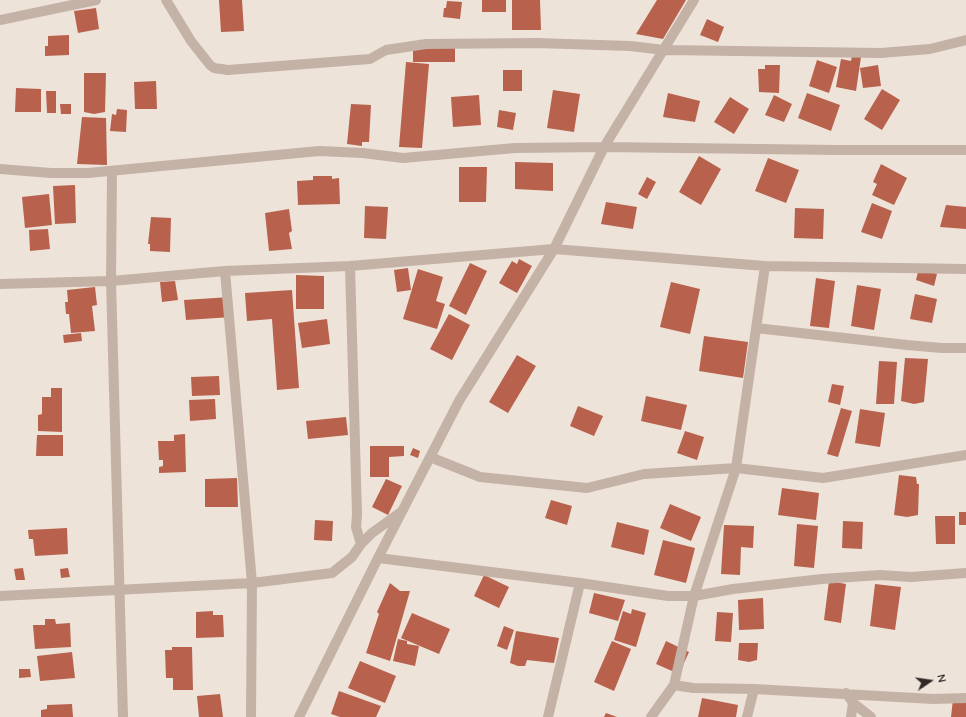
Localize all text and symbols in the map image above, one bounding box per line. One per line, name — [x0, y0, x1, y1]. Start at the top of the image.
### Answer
north arrow — [910, 661, 950, 701]
text: N — [934, 673, 949, 684]

